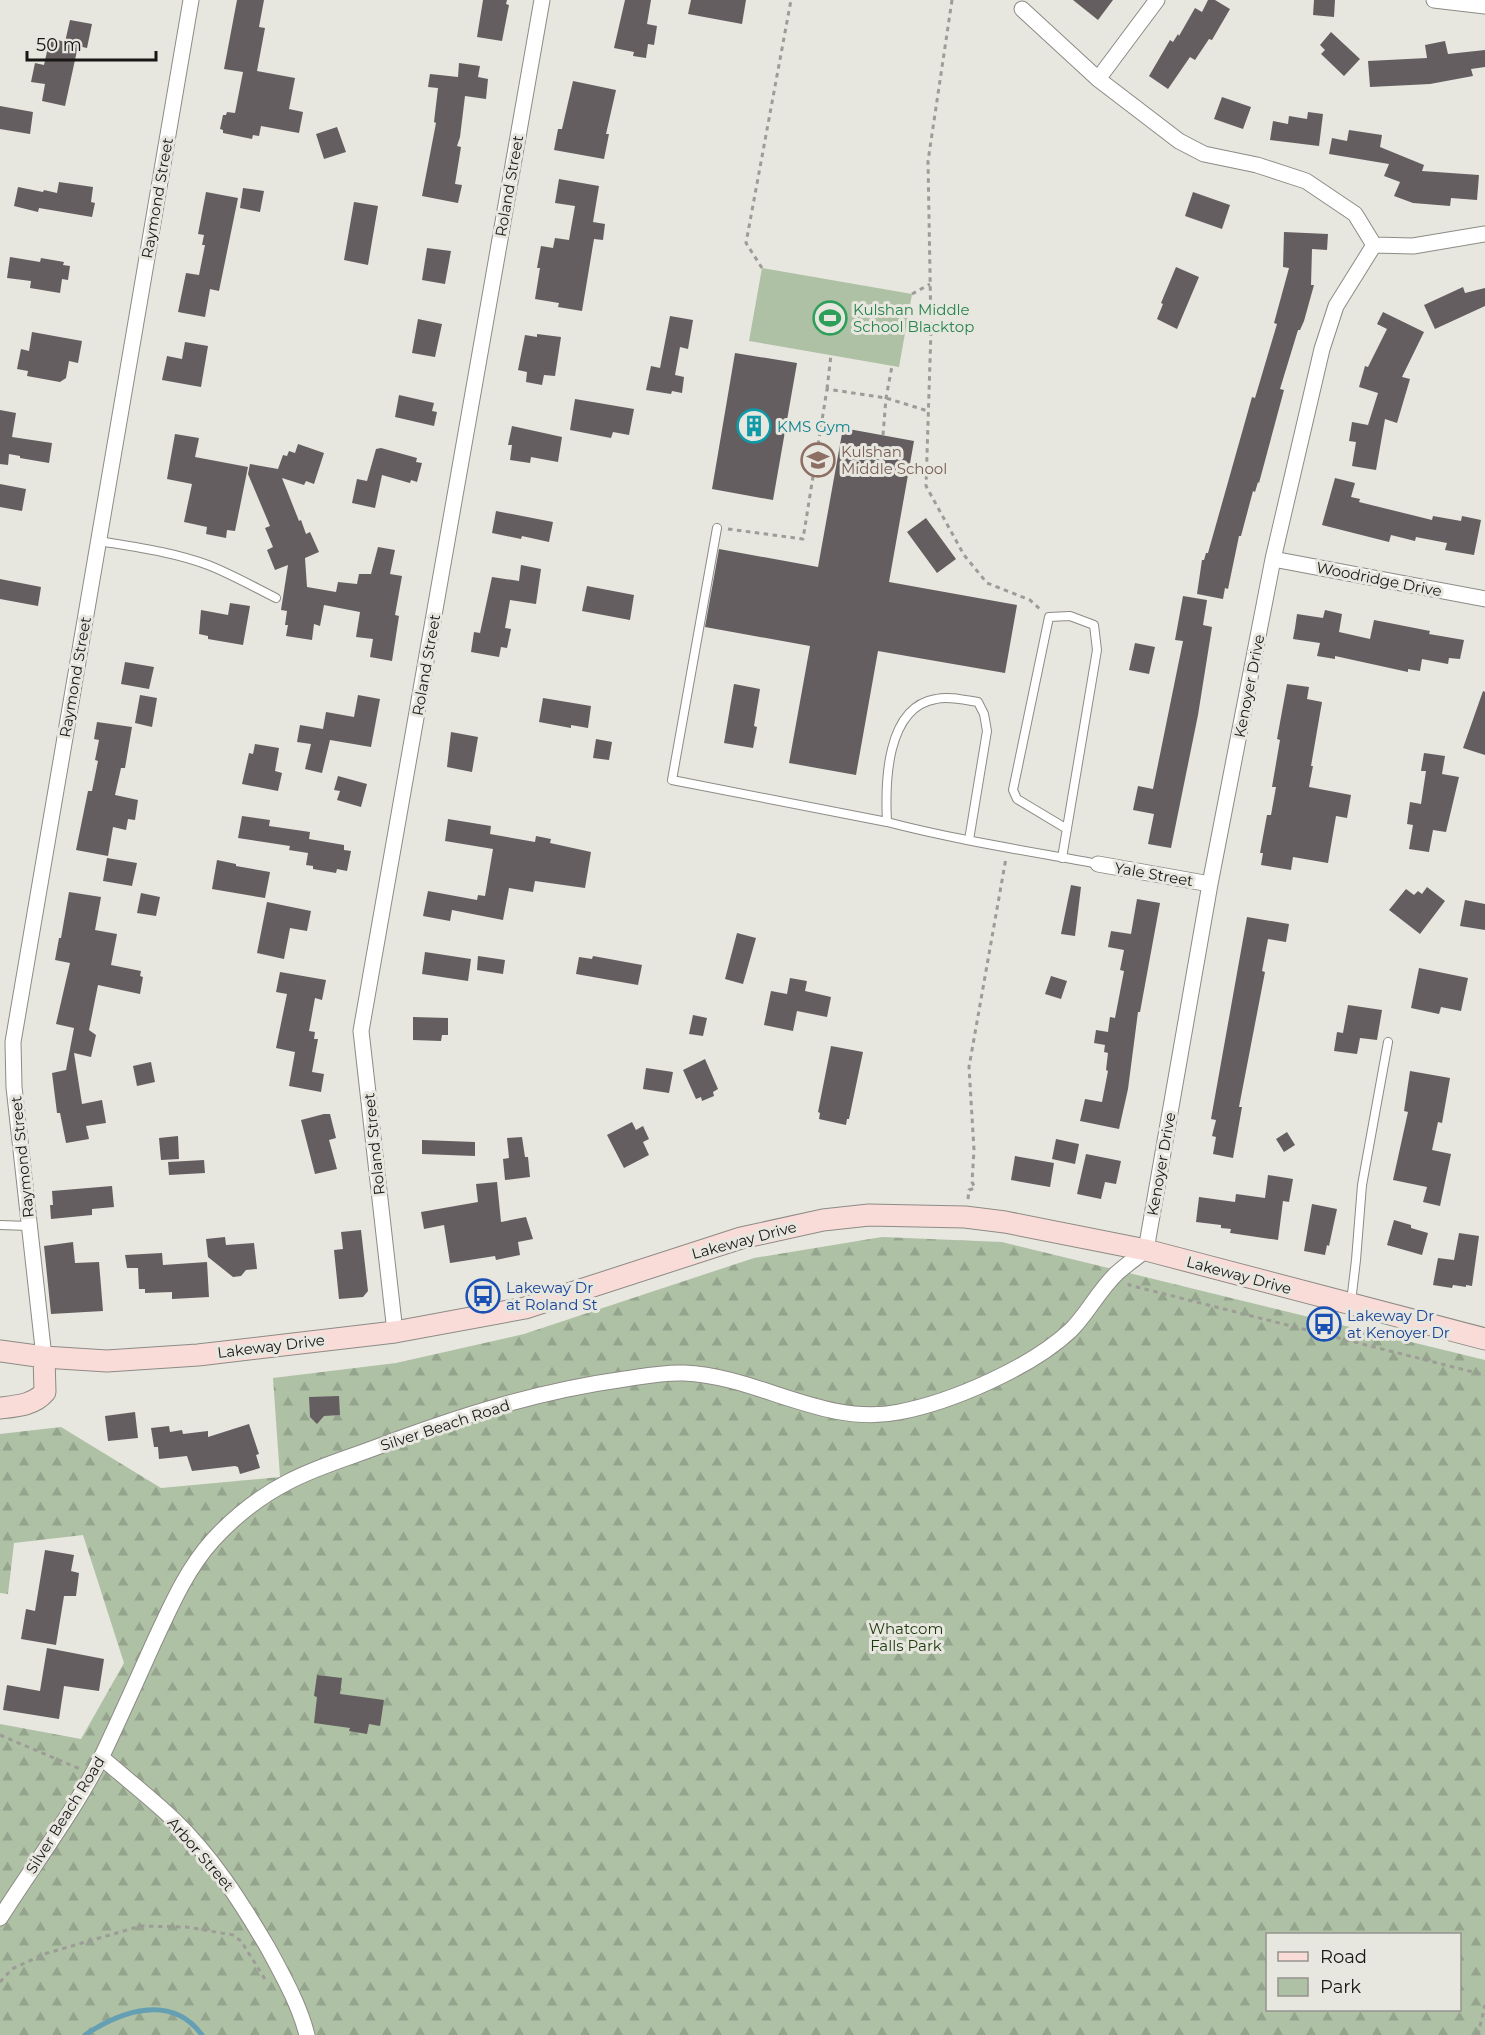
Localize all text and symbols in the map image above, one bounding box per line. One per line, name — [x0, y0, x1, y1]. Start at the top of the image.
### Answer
scale bar — [27, 24, 156, 62]
text: 50 m — [36, 34, 82, 56]
street label: Roland Street — [491, 134, 527, 238]
street label: Raymond Street — [137, 136, 177, 260]
sports icon: Kulshan Middle School Blacktop — [812, 300, 848, 336]
place label: Kulshan Middle School Blacktop — [853, 300, 974, 336]
building icon: KMS Gym — [736, 408, 772, 444]
place label: KMS Gym — [777, 417, 851, 436]
school or university icon: Kulshan Middle School — [800, 442, 836, 478]
place label: Kulshan Middle School — [841, 442, 947, 478]
street label: Woodridge Drive — [1315, 558, 1443, 600]
street label: Roland Street — [408, 613, 444, 717]
street label: Raymond Street — [55, 615, 95, 739]
street label: Kenoyer Drive — [1230, 633, 1268, 739]
street label: Yale Street — [1113, 858, 1195, 890]
street label: Roland Street — [359, 1092, 389, 1196]
street label: Raymond Street — [6, 1095, 38, 1219]
street label: Kenoyer Drive — [1143, 1111, 1179, 1217]
street label: Lakeway Drive — [689, 1217, 799, 1263]
street label: Lakeway Drive — [1184, 1252, 1294, 1298]
bus stop icon: Lakeway Dr at Roland St — [465, 1278, 501, 1314]
place label: Lakeway Dr at Roland St — [506, 1278, 598, 1314]
bus stop icon: Lakeway Dr at Kenoyer Dr — [1306, 1306, 1342, 1342]
place label: Lakeway Dr at Kenoyer Dr — [1347, 1306, 1450, 1342]
street label: Lakeway Drive — [216, 1330, 326, 1362]
street label: Silver Beach Road — [378, 1395, 512, 1455]
park label: Whatcom Falls Park — [869, 1619, 943, 1655]
street label: Silver Beach Road — [21, 1753, 109, 1877]
street label: Arbor Street — [164, 1813, 238, 1895]
legend — [1266, 1933, 1461, 2011]
text: Road — [1320, 1946, 1367, 1968]
text: Park — [1320, 1976, 1361, 1998]

